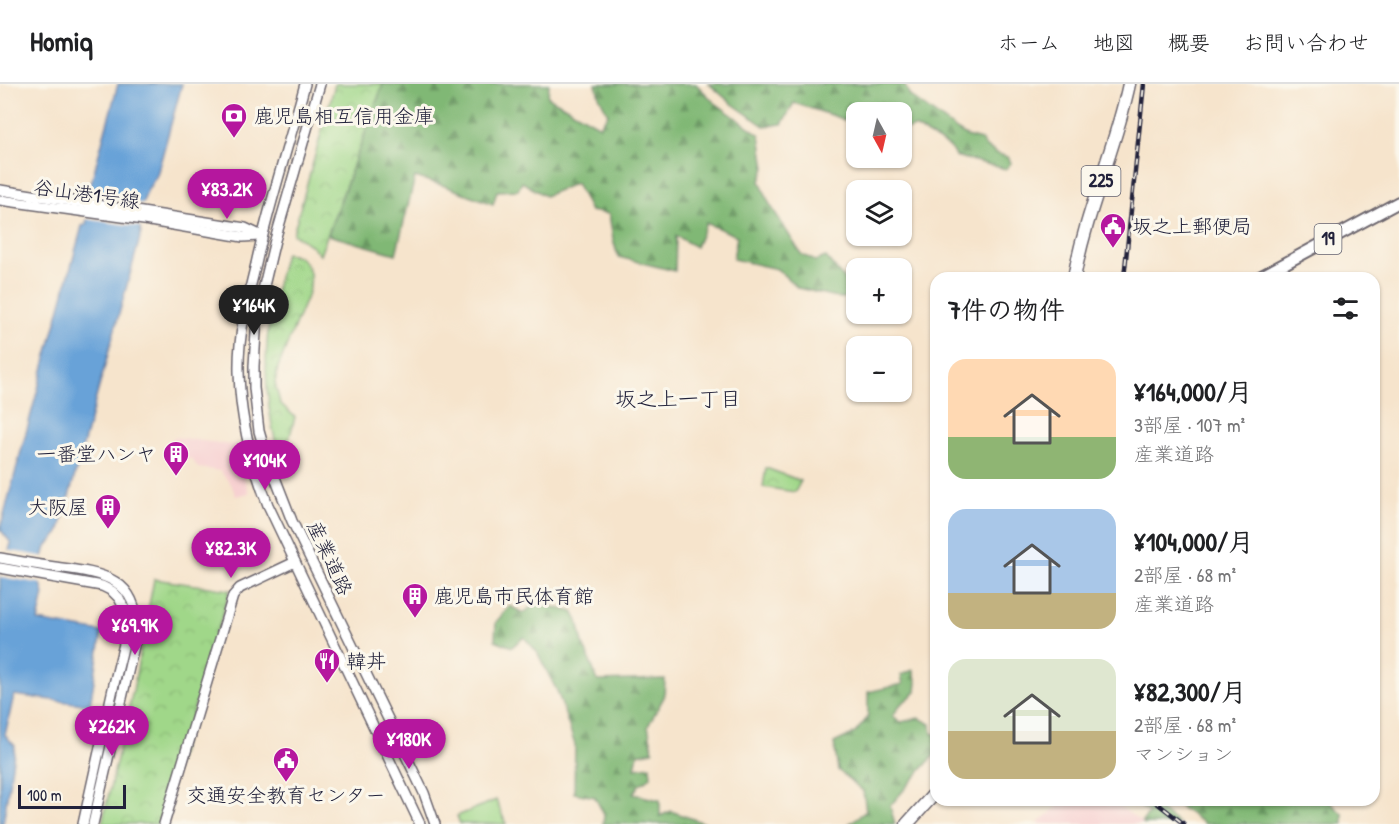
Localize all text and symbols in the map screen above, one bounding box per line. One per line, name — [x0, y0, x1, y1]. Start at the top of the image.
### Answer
text: Homiq — [30, 22, 93, 60]
text: ホーム — [998, 28, 1060, 57]
text: 地図 — [1093, 28, 1135, 57]
text: 概要 — [1168, 28, 1210, 57]
text: お問い合わせ — [1243, 28, 1369, 57]
bank icon: 鹿児島相互信用金庫 — [219, 101, 249, 139]
place label: 鹿児島相互信用金庫 — [254, 102, 434, 129]
north arrow — [846, 102, 912, 168]
map controls — [846, 102, 912, 402]
road number: 225 — [1082, 166, 1120, 196]
pin: ¥83.2K — [178, 169, 276, 220]
street label: 谷山港1号線 — [32, 173, 142, 214]
text: ¥83.2K — [202, 175, 253, 202]
button: layers — [846, 180, 912, 246]
public building icon: 坂之上郵便局 — [1098, 211, 1128, 249]
place label: 坂之上郵便局 — [1132, 212, 1252, 239]
road number: 19 — [1314, 224, 1342, 254]
button: + — [846, 258, 912, 324]
pin: ¥164K — [212, 285, 296, 336]
text: ¥164K — [233, 291, 275, 318]
text: 7件の物件 — [948, 292, 1065, 327]
icon: filters — [1329, 292, 1362, 325]
button: − — [846, 336, 912, 402]
text: ¥164,000/月 — [1134, 374, 1253, 409]
icon: home — [996, 383, 1068, 455]
district label: 坂之上一丁目 — [615, 384, 741, 413]
text: 3部屋 · 107 m² — [1134, 411, 1245, 438]
building icon: 一番堂ハンヤ — [161, 439, 191, 477]
place label: 一番堂ハンヤ — [36, 440, 156, 467]
pin: ¥104K — [223, 440, 307, 491]
text: 産業道路 — [1134, 440, 1214, 467]
text: ¥104K — [243, 446, 287, 473]
building icon: 大阪屋 — [93, 492, 123, 530]
place label: 大阪屋 — [28, 493, 88, 520]
street label: 産業道路 — [301, 516, 360, 600]
text: ¥104,000/月 — [1134, 524, 1254, 559]
pin: ¥82.3K — [182, 528, 280, 579]
icon: home — [996, 533, 1068, 605]
text: ¥82.3K — [206, 534, 257, 561]
text: 2部屋 · 68 m² — [1134, 561, 1236, 588]
building icon: 鹿児島市民体育館 — [400, 581, 430, 619]
place label: 鹿児島市民体育館 — [434, 582, 594, 609]
text: 産業道路 — [1134, 590, 1214, 617]
pin: ¥69.9K — [86, 605, 184, 656]
text: ¥69.9K — [112, 611, 158, 638]
restaurant icon: 韓丼 — [312, 646, 342, 684]
place label: 韓丼 — [346, 647, 386, 674]
text: ¥82,300/月 — [1134, 674, 1247, 709]
icon: home — [996, 683, 1068, 755]
pin: ¥262K — [70, 706, 154, 757]
text: 2部屋 · 68 m² — [1134, 711, 1236, 738]
text: ¥262K — [89, 712, 135, 739]
pin: ¥180K — [367, 719, 451, 770]
text: ¥180K — [387, 725, 431, 752]
text: マンション — [1134, 740, 1233, 767]
public building icon: 交通安全教育センター — [271, 745, 301, 783]
place label: 交通安全教育センター — [186, 781, 386, 808]
scale bar — [18, 782, 126, 810]
text: 100 m — [27, 784, 62, 806]

